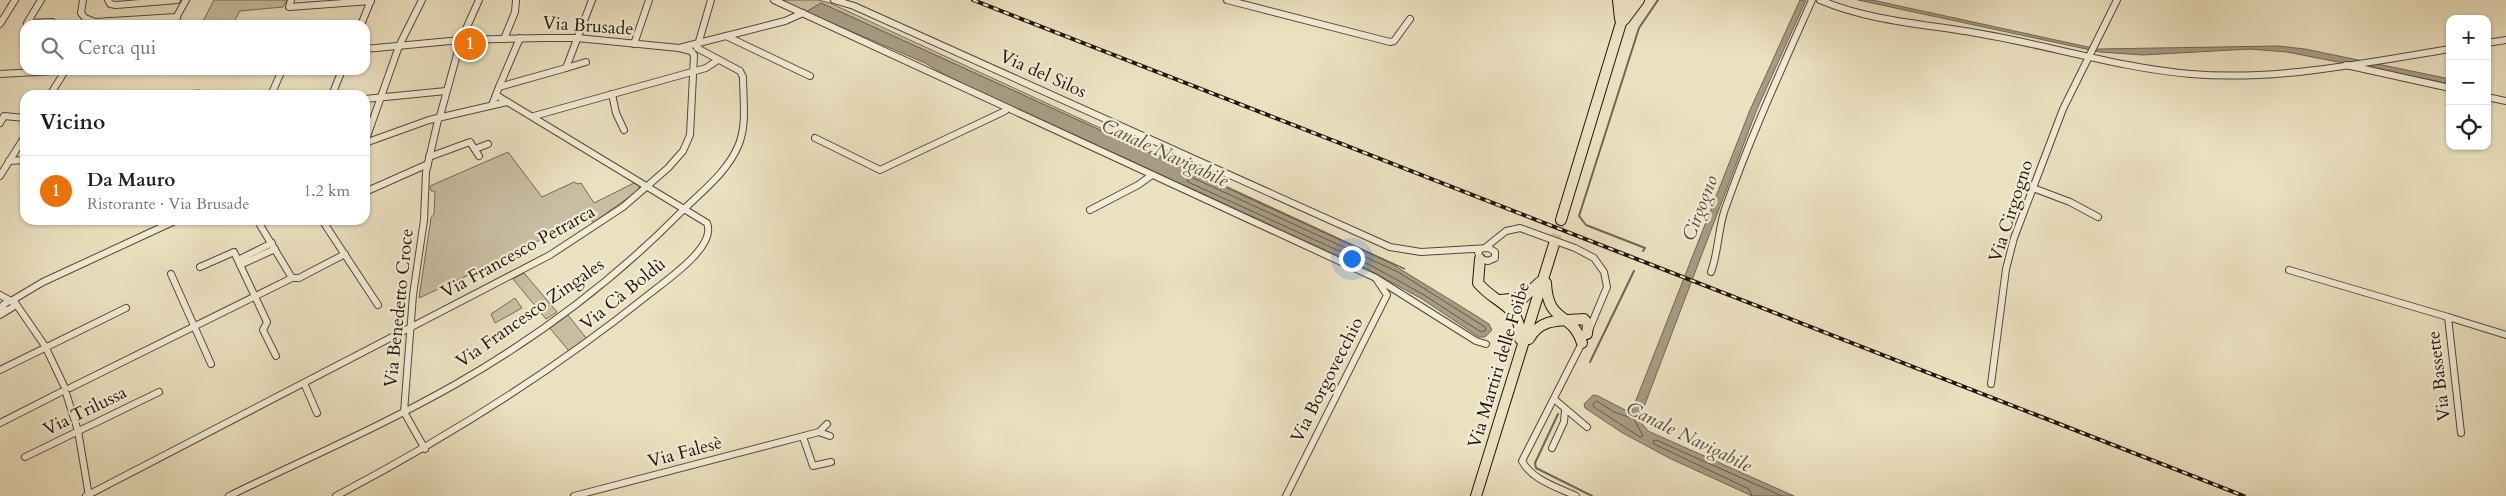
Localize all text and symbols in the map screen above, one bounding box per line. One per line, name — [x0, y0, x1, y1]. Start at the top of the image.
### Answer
street label: Via Brusade — [542, 10, 634, 42]
map controls — [2446, 15, 2491, 150]
button: + — [2446, 15, 2491, 60]
search box — [20, 20, 370, 75]
pin: 1 — [454, 25, 486, 63]
icon: search — [38, 34, 66, 62]
text: Cerca qui — [78, 35, 156, 61]
street label: Via del Silos — [996, 44, 1090, 104]
button: − — [2446, 60, 2491, 105]
button: locate — [2446, 105, 2491, 150]
text: Vicino — [40, 108, 105, 137]
water label: Canale Navigabile — [1097, 112, 1233, 194]
street label: Via Cirgogno — [1983, 156, 2039, 265]
text: Da Mauro — [87, 167, 175, 193]
water label: Cirgogno — [1676, 171, 1724, 244]
text: 1 — [52, 180, 60, 202]
text: 1.2 km — [303, 180, 350, 202]
text: Ristorante · Via Brusade — [87, 193, 249, 215]
street label: Via Francesco Petrarca — [437, 199, 600, 305]
street label: Via Benedetto Croce — [378, 227, 420, 389]
your location — [1339, 246, 1365, 272]
street label: Via Francesco Zingales — [451, 252, 609, 374]
street label: Via Cà Boldù — [575, 252, 671, 336]
street label: Via Martiri delle Foibe — [1462, 279, 1536, 451]
street label: Via Borgovecchio — [1285, 313, 1369, 447]
street label: Via Bassette — [2421, 329, 2457, 423]
street label: Via Trilussa — [39, 380, 131, 442]
water label: Canale Navigabile — [1622, 395, 1757, 479]
street label: Via Falesè — [645, 430, 725, 474]

